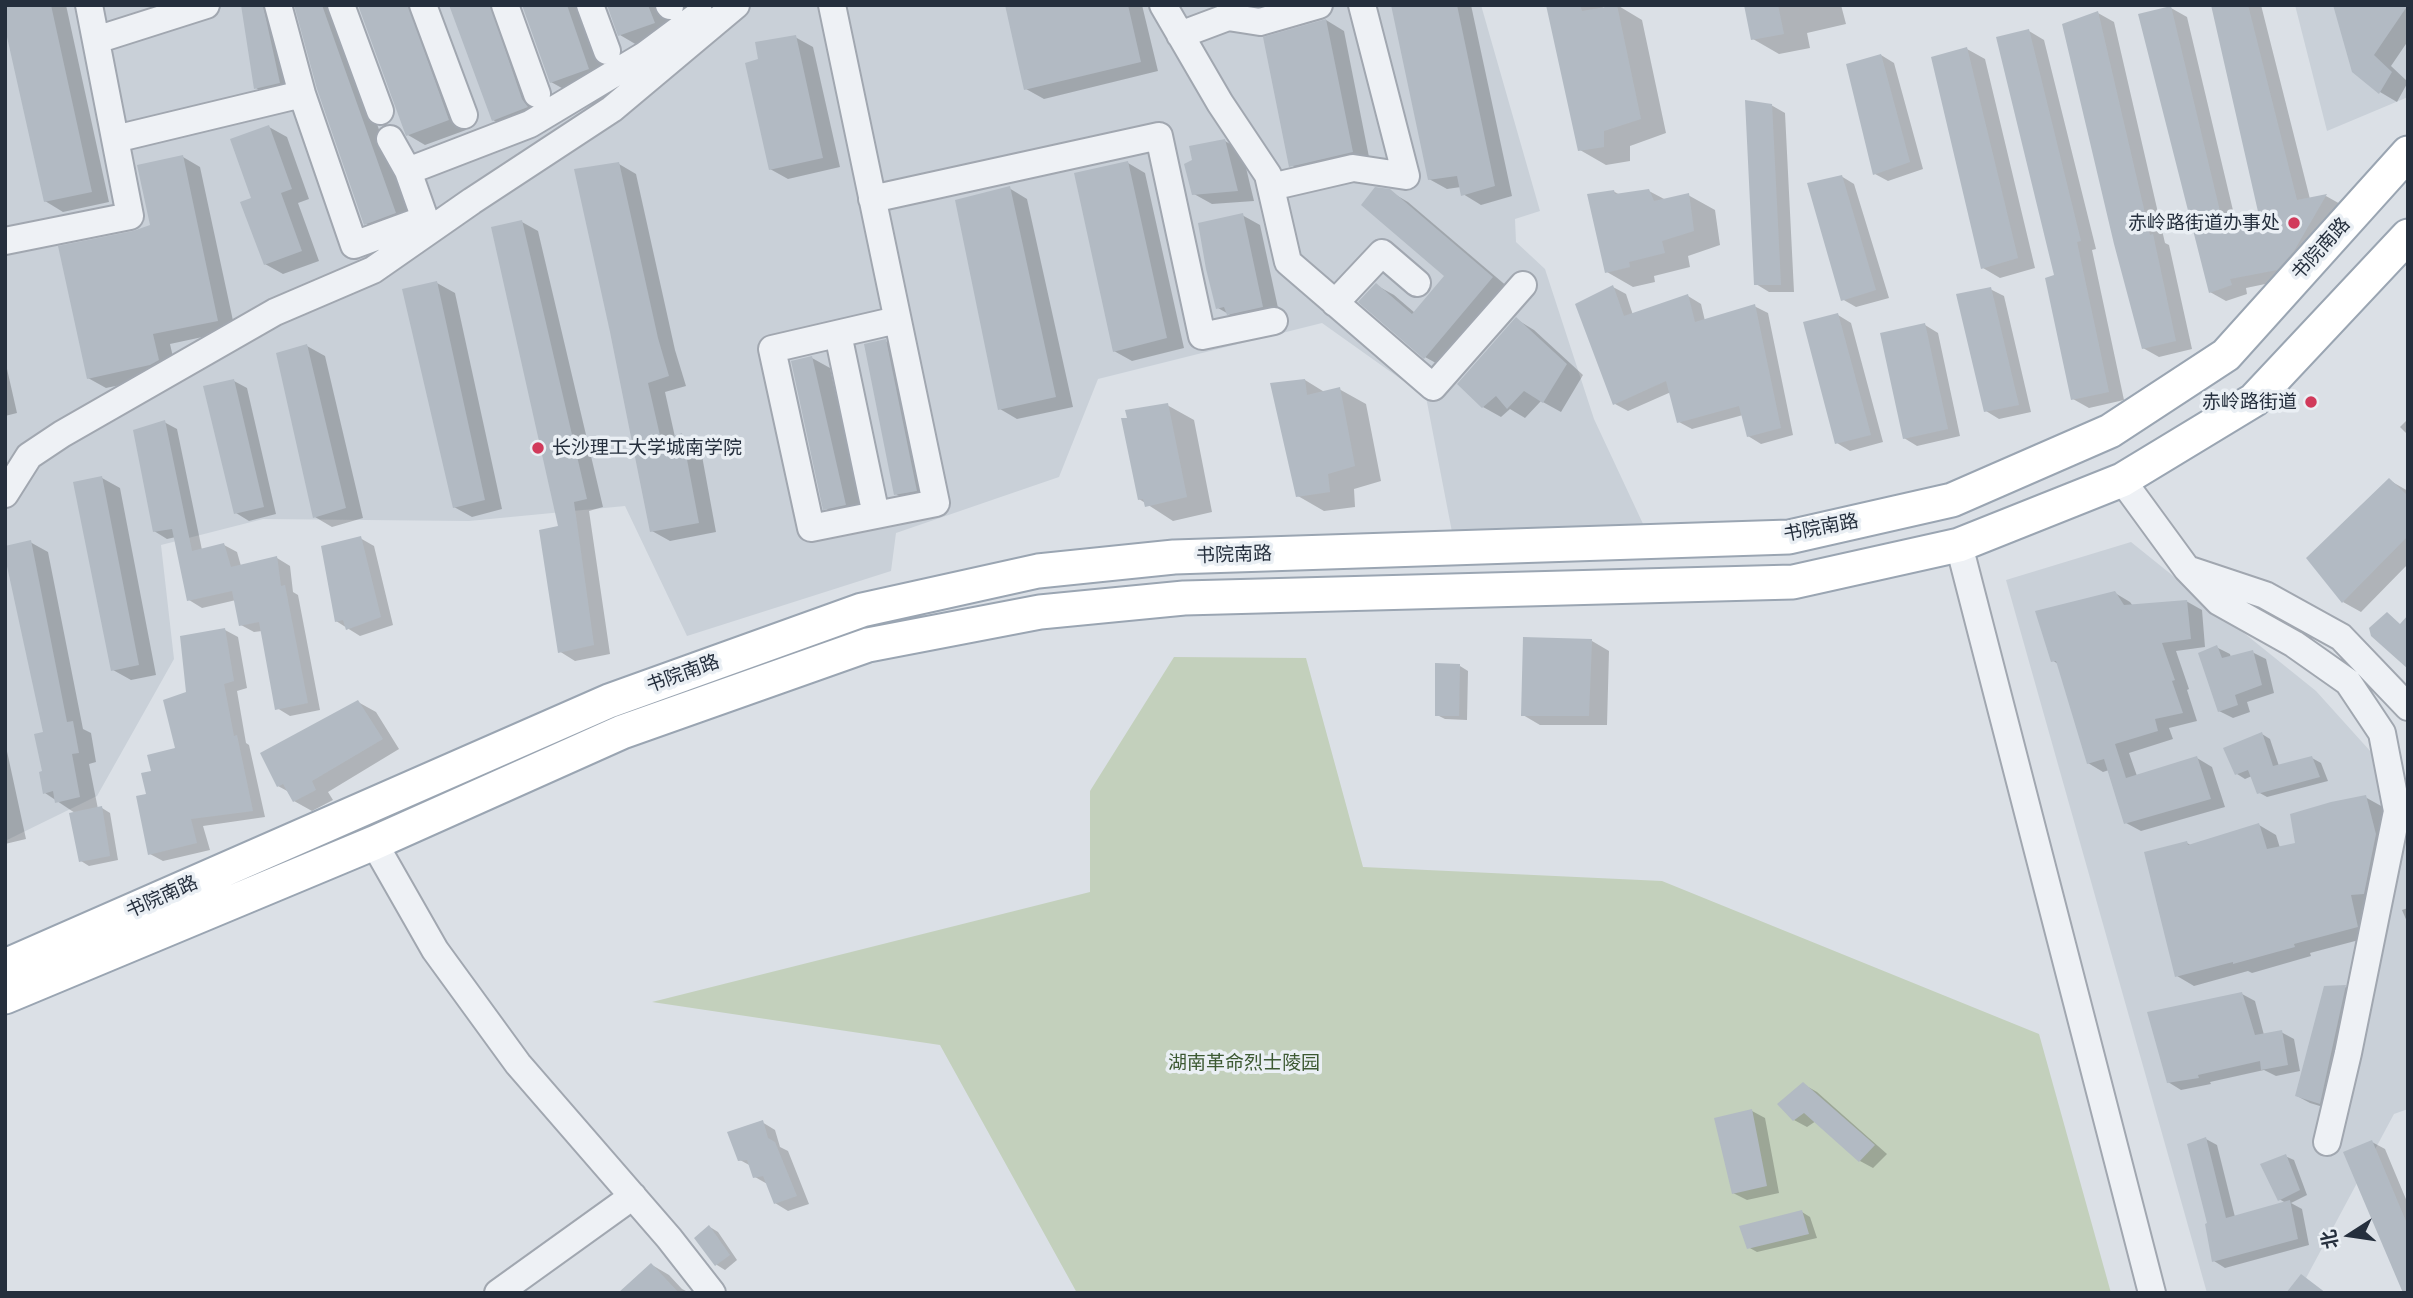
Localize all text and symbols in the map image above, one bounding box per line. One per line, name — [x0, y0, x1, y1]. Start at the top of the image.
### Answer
place label: 赤岭路街道办事处 — [2128, 212, 2280, 234]
street label: 书院南路 — [2287, 213, 2355, 285]
marker: 赤岭路街道办事处 — [2286, 215, 2302, 231]
place label: 赤岭路街道 — [2202, 391, 2297, 413]
marker: 赤岭路街道 — [2303, 394, 2319, 410]
place label: 长沙理工大学城南学院 — [552, 437, 742, 459]
marker: 长沙理工大学城南学院 — [530, 440, 546, 456]
street label: 书院南路 — [1782, 510, 1860, 546]
street label: 书院南路 — [1196, 542, 1272, 568]
street label: 书院南路 — [643, 650, 723, 698]
street label: 书院南路 — [123, 871, 201, 923]
park label: 湖南革命烈士陵园 — [1168, 1052, 1320, 1074]
north arrow — [2315, 1200, 2385, 1270]
text: 北 — [2316, 1228, 2343, 1251]

